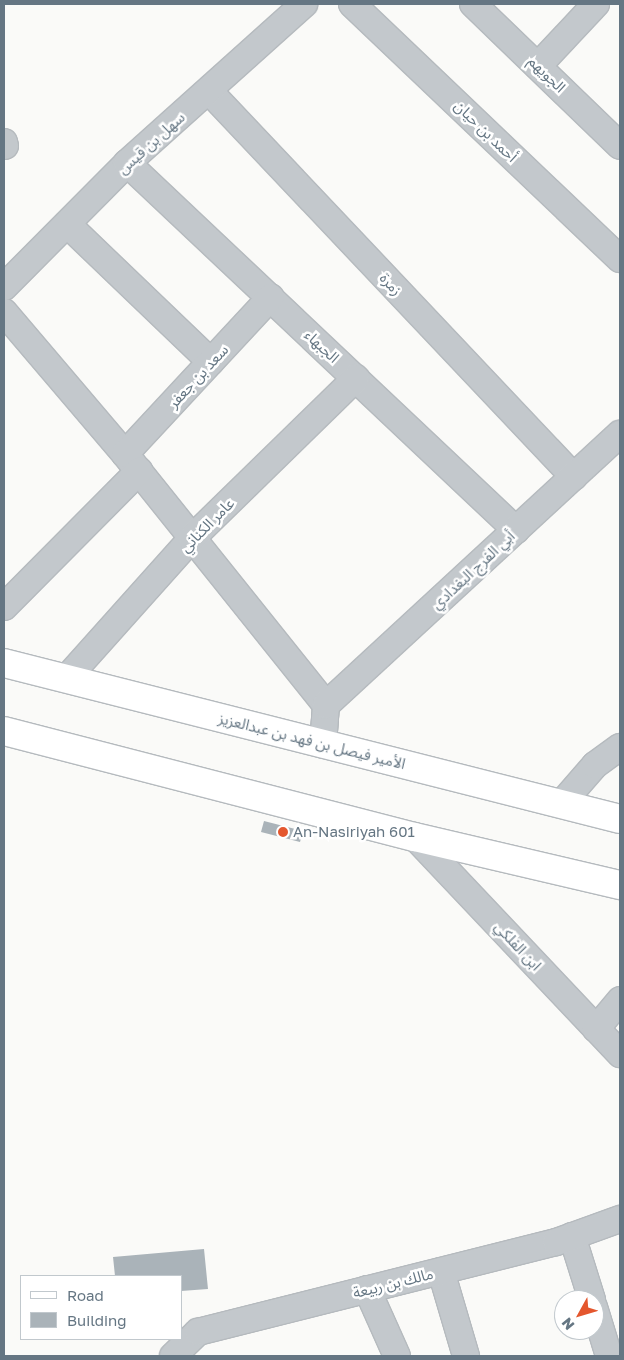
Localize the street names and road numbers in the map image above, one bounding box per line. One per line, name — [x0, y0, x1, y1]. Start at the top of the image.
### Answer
street label: الجويهم — [525, 52, 569, 96]
street label: أحمد بن حيان — [451, 97, 521, 165]
street label: سهل بن قيس — [114, 108, 188, 178]
street label: زمرة — [376, 269, 406, 299]
street label: الجبهاء — [301, 326, 343, 366]
street label: سعد بن جعفر — [164, 341, 232, 411]
street label: عامر الكناني — [176, 494, 238, 556]
street label: أبي الفرج البغدادي — [428, 527, 518, 613]
street label: الأمير فيصل بن فهد بن عبدالعزيز — [217, 709, 407, 773]
street label: ابن الفلكي — [491, 918, 545, 974]
street label: مالك بن ربيعة — [351, 1264, 435, 1302]

